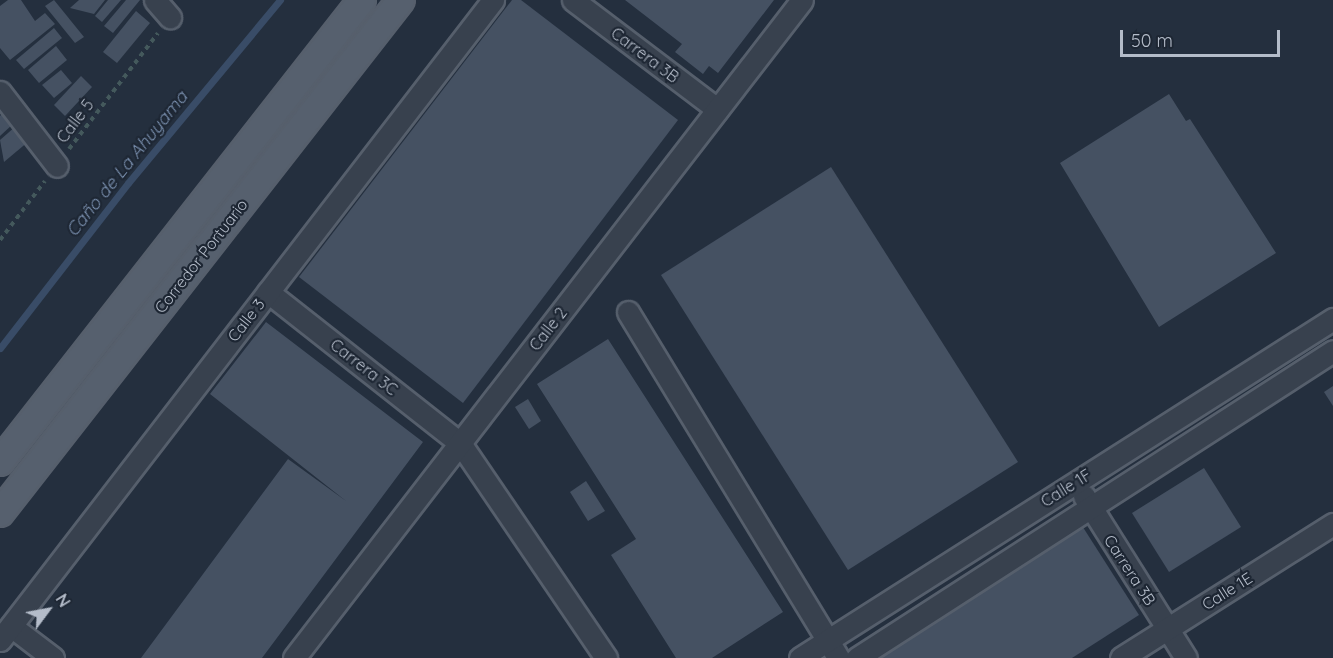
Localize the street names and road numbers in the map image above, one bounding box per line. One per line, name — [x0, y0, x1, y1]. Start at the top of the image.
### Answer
street label: Carrera 3B — [607, 23, 683, 87]
street label: Calle 5 — [52, 95, 98, 147]
street label: Corredor Portuario — [150, 195, 252, 317]
street label: Calle 3 — [223, 295, 269, 345]
street label: Calle 2 — [525, 304, 571, 354]
street label: Carrera 3C — [327, 335, 401, 399]
street label: Calle 1F — [1037, 465, 1095, 511]
street label: Carrera 3B — [1100, 531, 1160, 609]
street label: Calle 1E — [1198, 568, 1256, 614]

